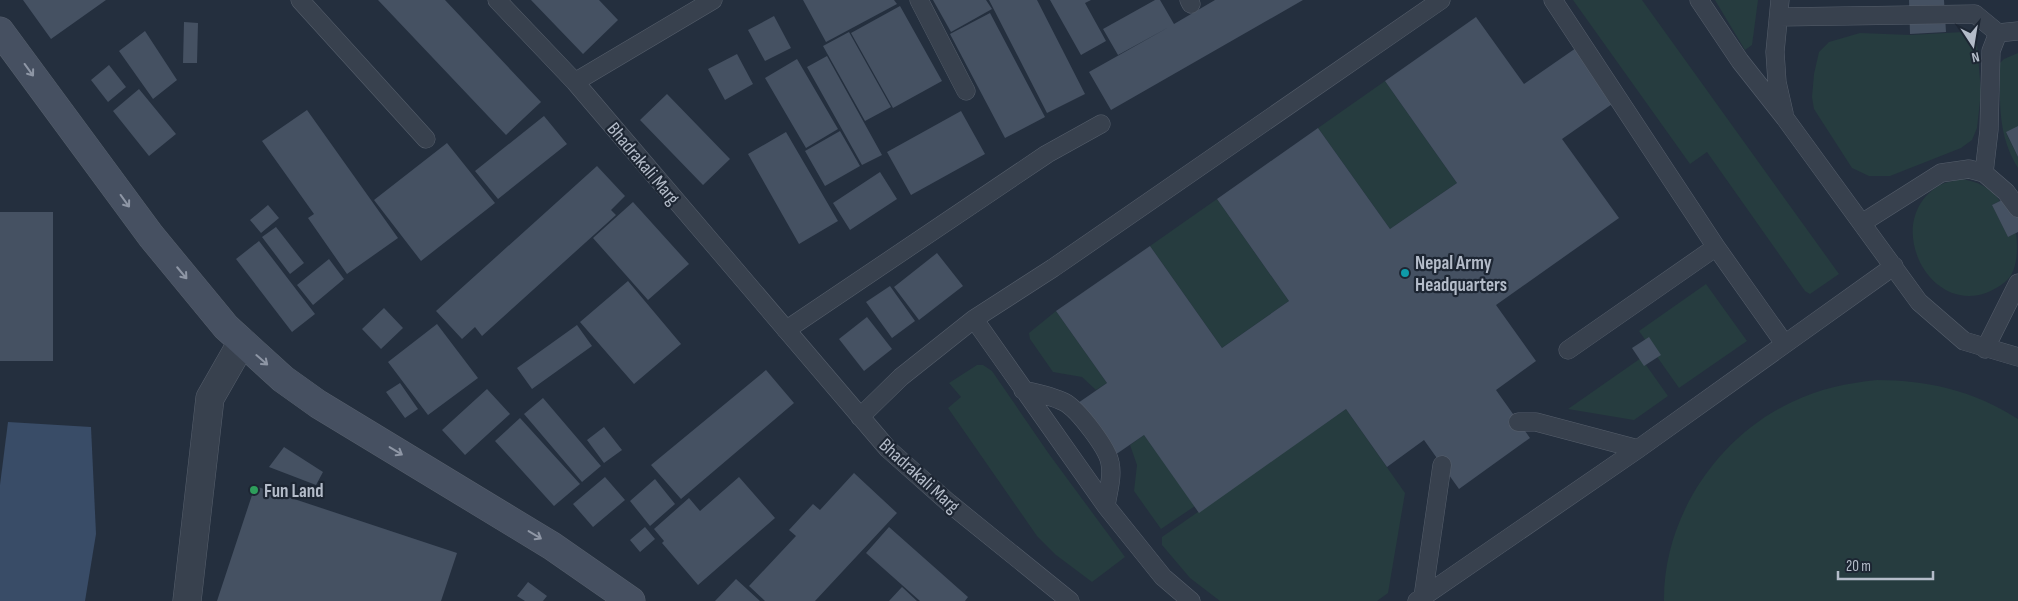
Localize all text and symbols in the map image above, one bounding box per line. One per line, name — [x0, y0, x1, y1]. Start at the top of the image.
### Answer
north arrow — [1948, 20, 1998, 70]
text: N — [1970, 48, 1981, 66]
one-way arrow — [24, 63, 34, 77]
street label: Bhadrakali Marg — [602, 118, 684, 210]
one-way arrow — [120, 194, 130, 208]
place label: Nepal Army Headquarters — [1415, 252, 1507, 297]
one-way arrow — [176, 266, 187, 279]
marker: Nepal Army Headquarters — [1399, 267, 1411, 279]
one-way arrow — [255, 354, 268, 366]
street label: Bhadrakali Marg — [874, 434, 964, 519]
one-way arrow — [389, 446, 403, 456]
place label: Fun Land — [264, 480, 324, 503]
marker: Fun Land — [248, 484, 260, 496]
one-way arrow — [527, 531, 541, 541]
scale bar — [1838, 548, 1933, 580]
text: 20 m — [1846, 557, 1871, 576]

